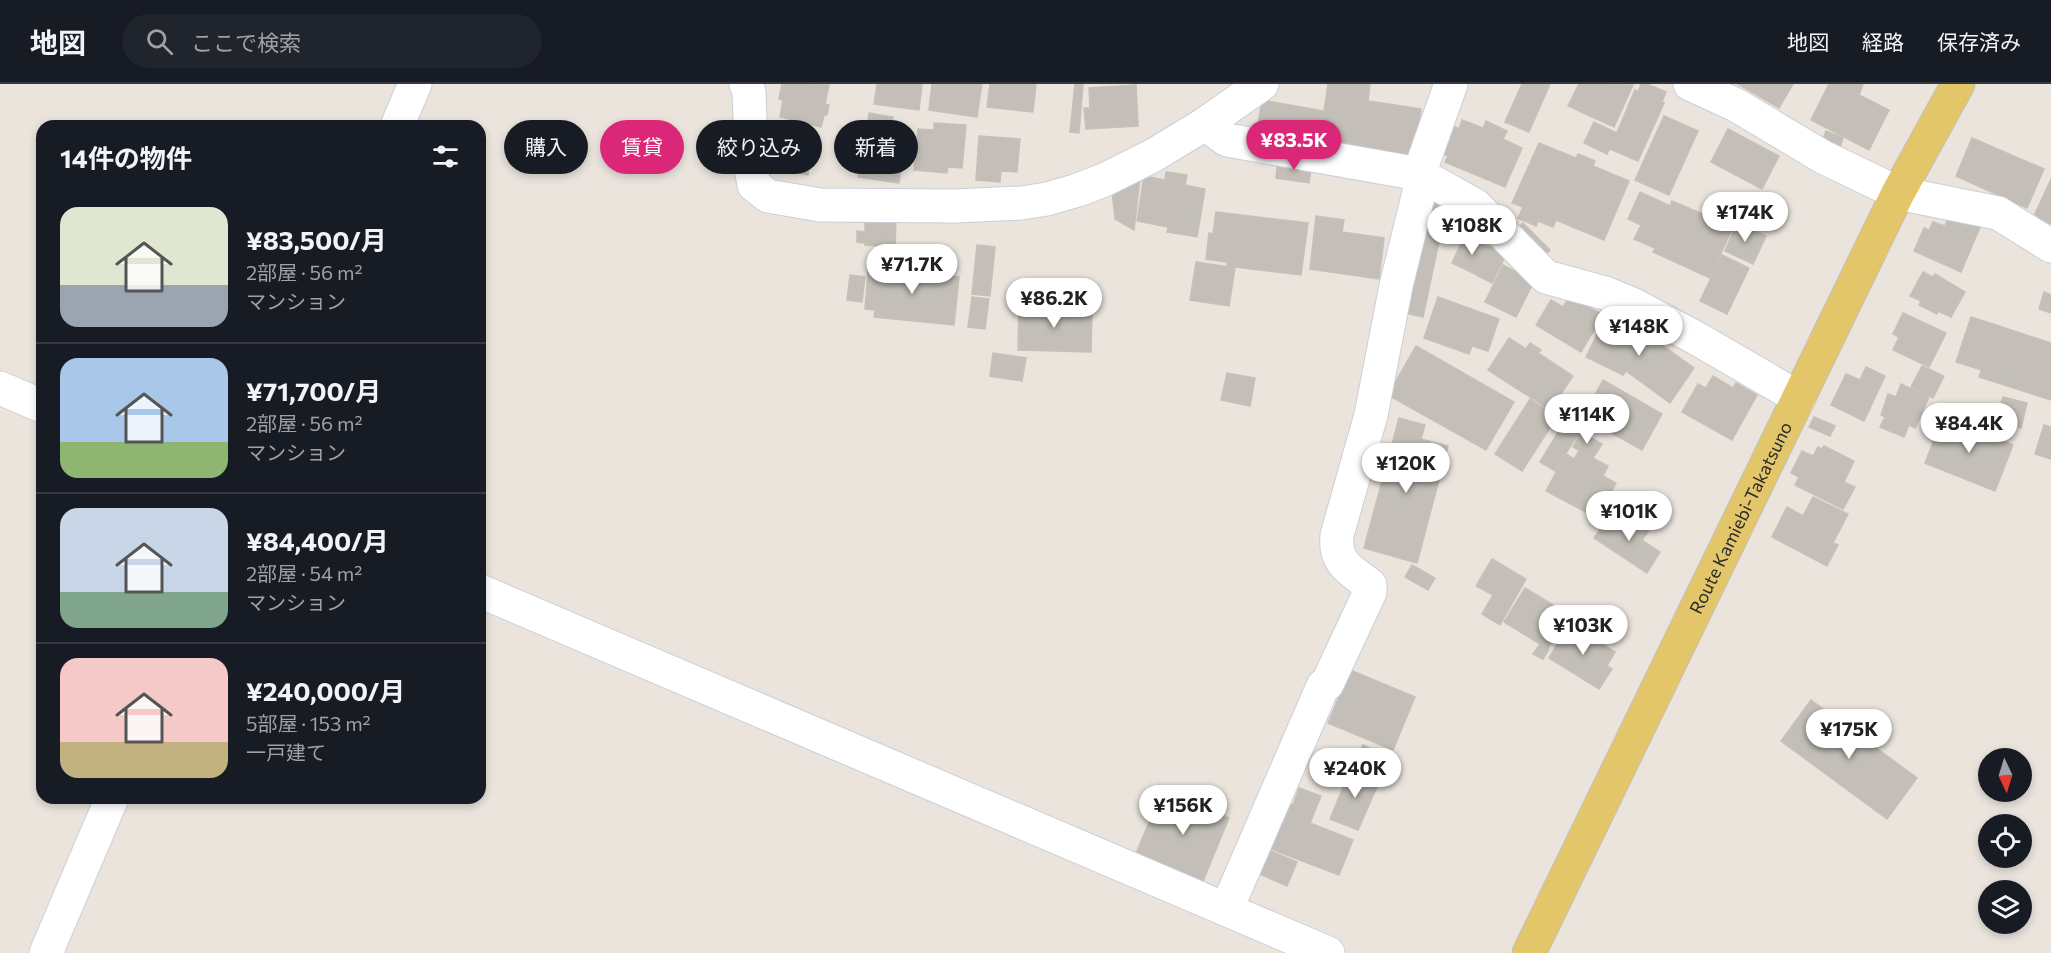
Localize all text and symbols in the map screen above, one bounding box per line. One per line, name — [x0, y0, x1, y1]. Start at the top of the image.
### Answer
search box — [122, 14, 542, 68]
text: 地図 — [30, 25, 86, 59]
icon: search — [143, 25, 176, 58]
text: ここで検索 — [191, 29, 301, 56]
text: 地図 — [1787, 29, 1829, 54]
text: 経路 — [1862, 29, 1904, 54]
text: 保存済み — [1937, 29, 2021, 54]
chip: 購入 — [504, 120, 588, 174]
chip: 賃貸 — [600, 120, 684, 174]
chip: 絞り込み — [696, 120, 822, 174]
chip: 新着 — [834, 120, 918, 174]
pin: ¥83.5K — [1245, 120, 1343, 171]
text: ¥83.5K — [1260, 127, 1328, 151]
icon: filters — [429, 140, 462, 173]
text: 14件の物件 — [60, 142, 192, 173]
pin: ¥174K — [1703, 192, 1787, 243]
text: ¥174K — [1716, 199, 1774, 223]
pin: ¥108K — [1430, 205, 1514, 256]
text: ¥108K — [1441, 212, 1503, 236]
text: ¥83,500/月 — [246, 224, 387, 255]
icon: home — [108, 231, 180, 303]
pin: ¥71.7K — [863, 244, 961, 295]
text: ¥71.7K — [880, 251, 944, 275]
text: 2部屋 · 56 m² — [246, 260, 362, 284]
pin: ¥86.2K — [1005, 278, 1103, 329]
text: ¥86.2K — [1020, 285, 1088, 309]
text: マンション — [246, 289, 346, 313]
pin: ¥148K — [1597, 306, 1681, 357]
text: ¥148K — [1609, 313, 1669, 337]
text: ¥71,700/月 — [246, 375, 381, 406]
icon: home — [108, 382, 180, 454]
pin: ¥114K — [1545, 394, 1629, 445]
text: ¥114K — [1558, 401, 1616, 425]
pin: ¥84.4K — [1920, 403, 2018, 454]
text: ¥84.4K — [1935, 410, 2003, 434]
text: 2部屋 · 56 m² — [246, 411, 362, 435]
street label: Route Kamiebi-Takatsuno — [1684, 418, 1796, 617]
text: マンション — [246, 440, 346, 464]
pin: ¥120K — [1364, 443, 1448, 494]
text: ¥120K — [1376, 450, 1436, 474]
pin: ¥101K — [1587, 491, 1671, 542]
text: ¥101K — [1600, 498, 1658, 522]
text: ¥84,400/月 — [246, 525, 389, 556]
icon: home — [108, 532, 180, 604]
text: 2部屋 · 54 m² — [246, 561, 362, 585]
text: マンション — [246, 590, 346, 614]
pin: ¥103K — [1541, 605, 1625, 656]
text: ¥103K — [1553, 612, 1613, 636]
text: ¥240,000/月 — [246, 675, 405, 706]
icon: home — [108, 682, 180, 754]
pin: ¥175K — [1807, 709, 1891, 760]
text: 5部屋 · 153 m² — [246, 711, 371, 735]
text: ¥175K — [1820, 716, 1878, 740]
text: 一戸建て — [246, 740, 326, 764]
pin: ¥240K — [1313, 748, 1397, 799]
north arrow — [1978, 748, 2032, 802]
map controls — [1978, 748, 2032, 934]
text: ¥240K — [1323, 755, 1387, 779]
pin: ¥156K — [1141, 785, 1225, 836]
text: ¥156K — [1153, 792, 1213, 816]
button: locate — [1978, 814, 2032, 868]
button: layers — [1978, 880, 2032, 934]

